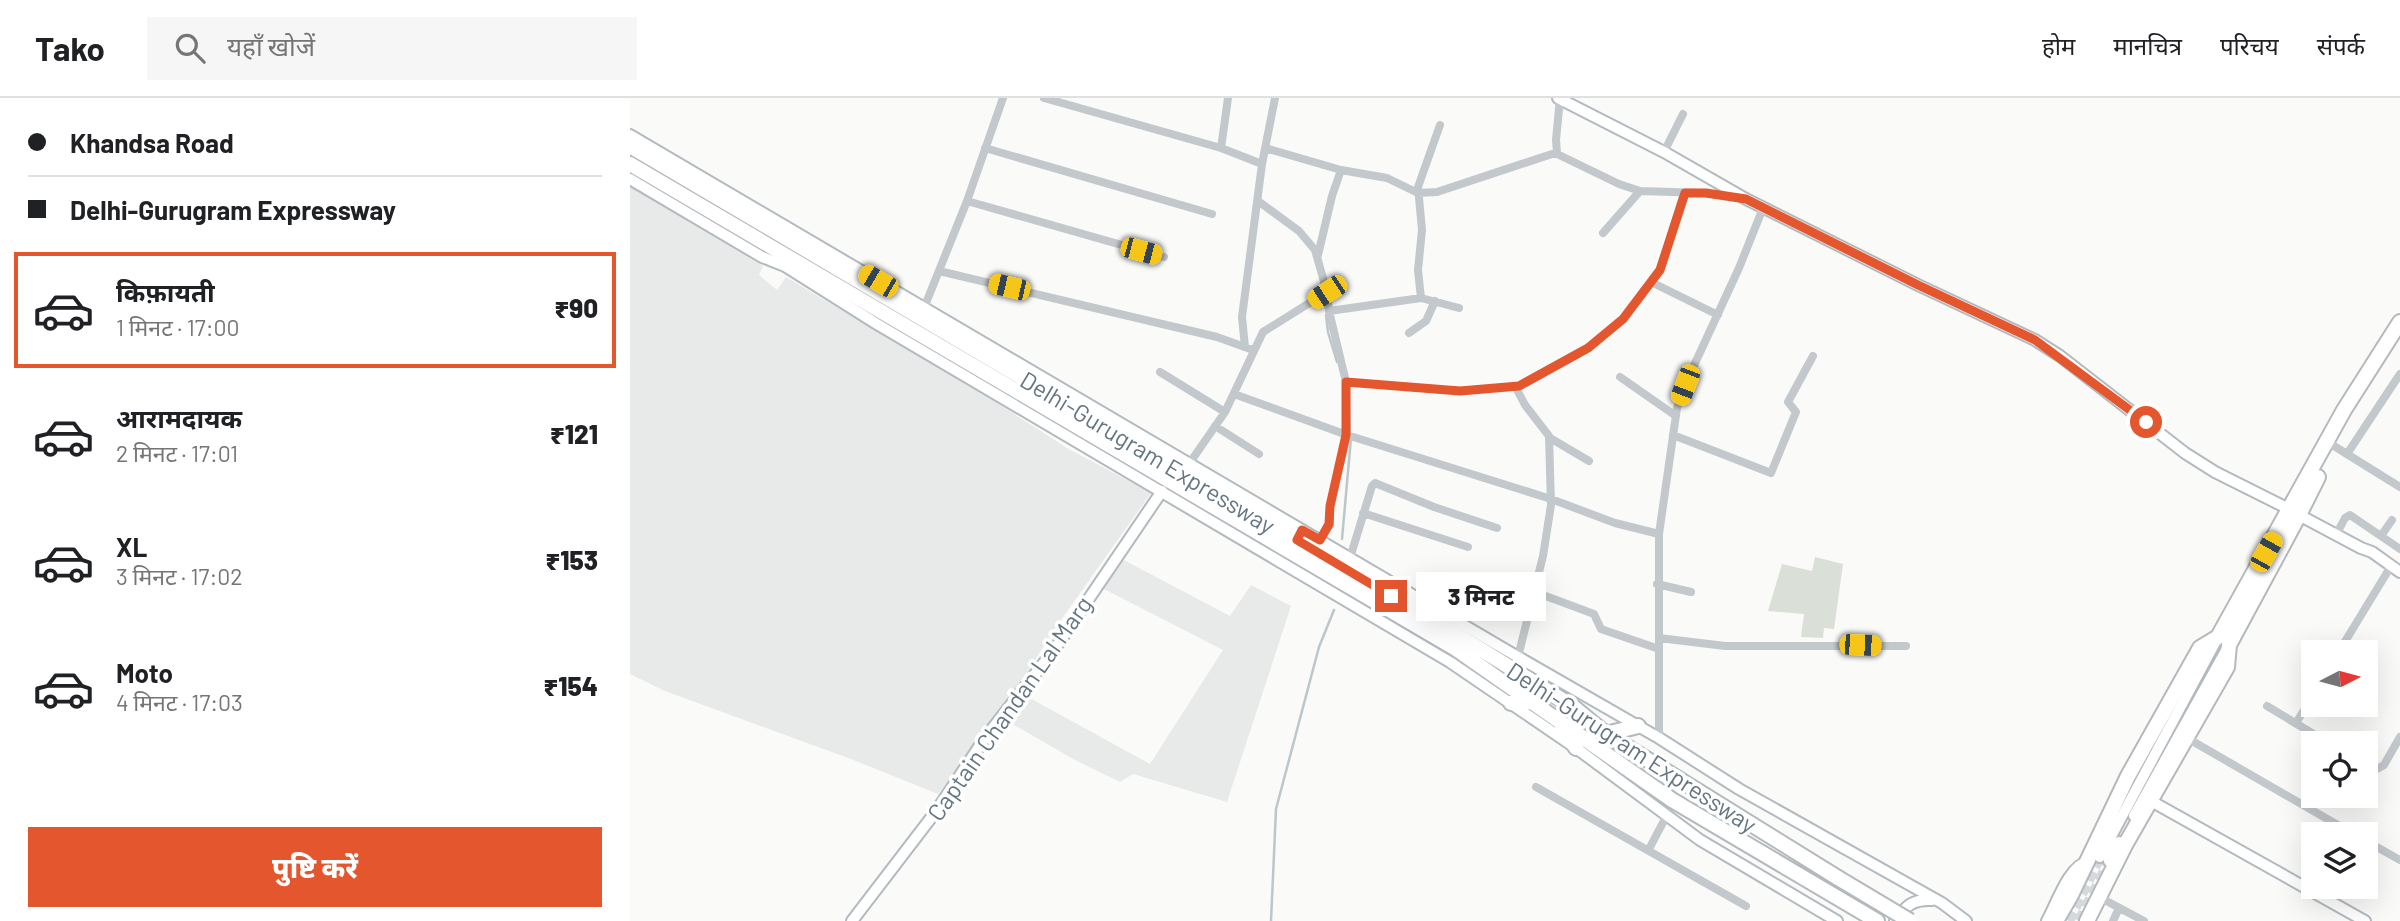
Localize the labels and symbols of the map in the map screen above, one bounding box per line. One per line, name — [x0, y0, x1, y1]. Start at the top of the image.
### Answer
car — [1118, 235, 1165, 267]
car — [855, 261, 902, 301]
car — [987, 272, 1032, 302]
car — [1304, 272, 1351, 312]
car — [1668, 362, 1703, 408]
street label: Delhi-Gurugram Expressway — [1015, 364, 1281, 540]
route start — [2130, 406, 2162, 438]
car — [2247, 529, 2286, 575]
callout: 3 मिनट — [1416, 572, 1545, 620]
route end — [1375, 580, 1407, 612]
street label: Captain Chandan Lal Marg — [920, 590, 1098, 826]
car — [1839, 634, 1882, 656]
north arrow — [2301, 640, 2378, 718]
street label: Delhi-Gurugram Expressway — [1502, 655, 1762, 839]

